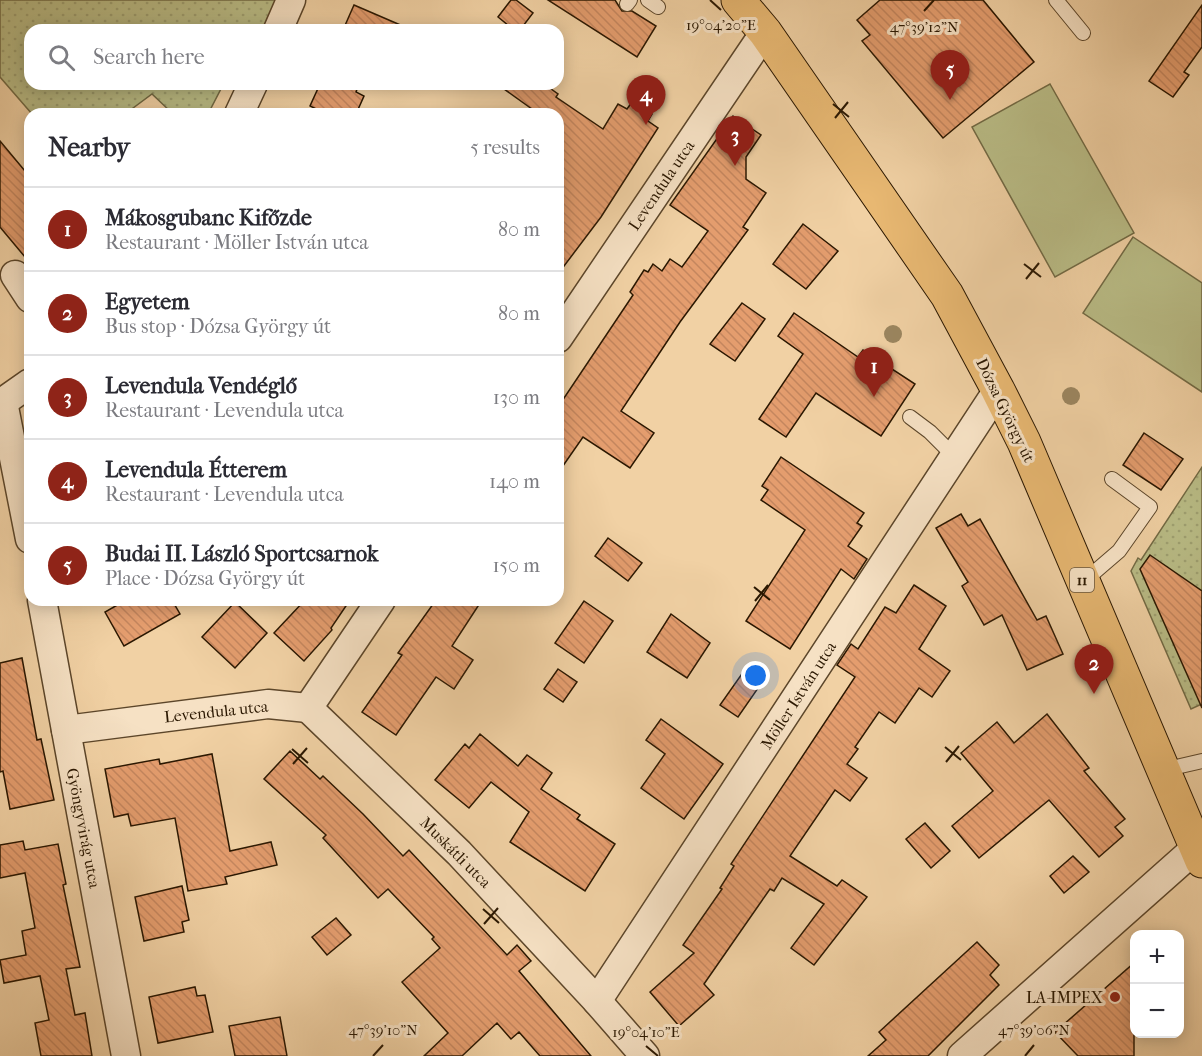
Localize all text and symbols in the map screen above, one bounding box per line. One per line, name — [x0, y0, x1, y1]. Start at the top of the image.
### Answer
text: 19°04'20"E — [686, 16, 756, 34]
text: 47°39'12"N — [890, 18, 959, 36]
search box — [24, 24, 564, 90]
icon: search — [45, 41, 78, 74]
text: Search here — [93, 44, 205, 70]
pin: 5 — [930, 51, 970, 100]
pin: 4 — [626, 76, 666, 125]
pin: 3 — [716, 116, 754, 166]
text: Nearby — [48, 132, 130, 163]
text: 5 results — [470, 136, 540, 159]
street label: Levendula utca — [624, 136, 699, 234]
text: Mákosgubanc Kifőzde — [105, 205, 312, 231]
text: 1 — [64, 218, 71, 241]
text: 80 m — [498, 218, 540, 241]
text: Restaurant · Möller István utca — [105, 231, 369, 254]
text: Egyetem — [105, 289, 189, 315]
text: 2 — [62, 302, 73, 325]
text: 80 m — [498, 302, 540, 325]
text: Bus stop · Dózsa György út — [105, 315, 331, 338]
pin: 1 — [854, 348, 894, 397]
street label: Dózsa György út — [972, 355, 1039, 466]
text: Levendula Vendéglő — [105, 373, 297, 399]
text: 3 — [63, 386, 72, 409]
text: 130 m — [493, 386, 540, 409]
text: Restaurant · Levendula utca — [105, 399, 344, 422]
text: Levendula Étterem — [105, 457, 287, 483]
text: 4 — [62, 470, 73, 493]
text: 140 m — [489, 470, 540, 493]
text: Restaurant · Levendula utca — [105, 483, 344, 506]
text: Budai II. László Sportcsarnok — [105, 541, 378, 567]
text: 5 — [63, 554, 72, 577]
text: 150 m — [492, 554, 540, 577]
text: Place · Dózsa György út — [105, 567, 305, 590]
road number: 11 — [1070, 568, 1094, 592]
street label: Möller István utca — [757, 637, 841, 753]
pin: 2 — [1074, 644, 1114, 694]
your location — [741, 661, 770, 690]
street label: Levendula utca — [163, 697, 270, 726]
street label: Gyöngyvirág utca — [63, 766, 105, 890]
street label: Muskátli utca — [416, 813, 495, 892]
map controls — [1130, 930, 1184, 1038]
button: + — [1130, 930, 1184, 984]
button: − — [1130, 984, 1184, 1038]
place label: LA-IMPEX — [1026, 988, 1104, 1007]
marker: LA-IMPEX — [1108, 990, 1122, 1004]
text: 47°39'10"N — [348, 1021, 418, 1039]
text: 47°39'06"N — [998, 1021, 1071, 1039]
text: 19°04'10"E — [612, 1023, 680, 1041]

